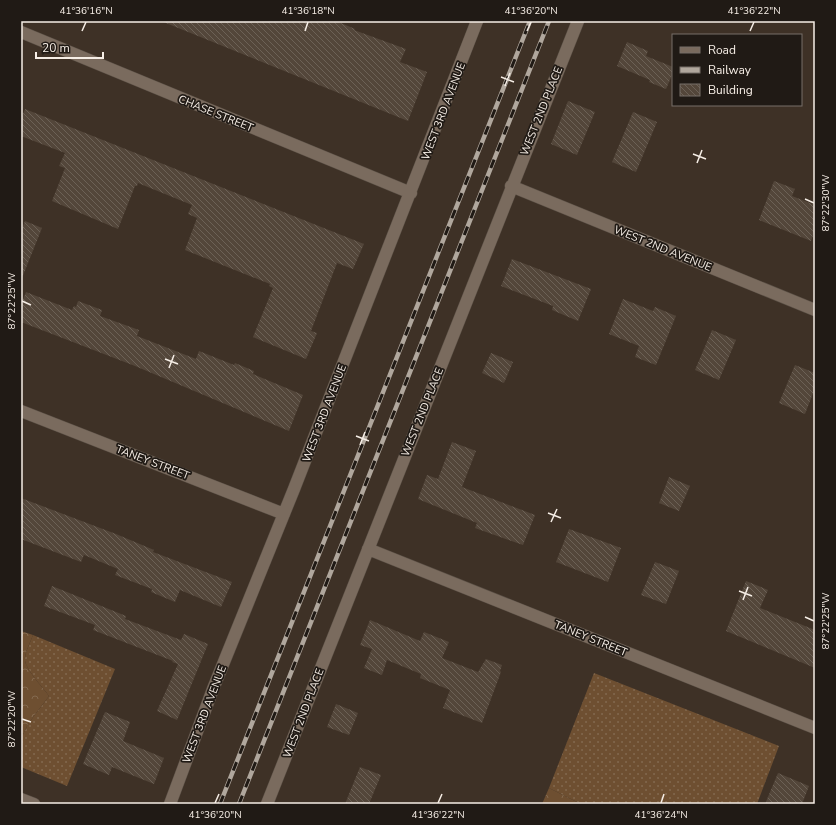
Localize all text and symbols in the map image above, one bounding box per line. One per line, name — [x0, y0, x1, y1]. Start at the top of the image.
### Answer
text: 41°36'16"N — [59, 4, 113, 18]
text: 41°36'18"N — [281, 4, 335, 18]
text: 41°36'20"N — [504, 4, 558, 18]
text: 41°36'22"N — [727, 4, 781, 18]
scale bar — [36, 34, 103, 60]
legend — [672, 34, 802, 106]
text: 20 m — [42, 40, 70, 56]
text: Road — [708, 42, 736, 58]
street label: WEST 3RD AVENUE — [418, 60, 469, 162]
text: Railway — [708, 62, 752, 78]
street label: WEST 2ND PLACE — [517, 65, 566, 158]
text: Building — [708, 82, 753, 98]
street label: CHASE STREET — [176, 92, 256, 135]
text: 87°22'30"W — [819, 175, 833, 231]
street label: WEST 2ND AVENUE — [612, 222, 714, 275]
text: 87°22'25"W — [5, 273, 19, 329]
street label: WEST 3RD AVENUE — [299, 362, 350, 464]
street label: WEST 2ND PLACE — [398, 366, 447, 459]
street label: TANEY STREET — [114, 442, 192, 483]
text: 87°22'25"W — [819, 593, 833, 649]
street label: TANEY STREET — [552, 617, 630, 660]
street label: WEST 3RD AVENUE — [179, 663, 230, 765]
street label: WEST 2ND PLACE — [280, 666, 327, 760]
text: 87°22'20"W — [5, 691, 19, 747]
text: 41°36'20"N — [188, 808, 242, 822]
text: 41°36'22"N — [411, 808, 465, 822]
text: 41°36'24"N — [634, 808, 688, 822]

